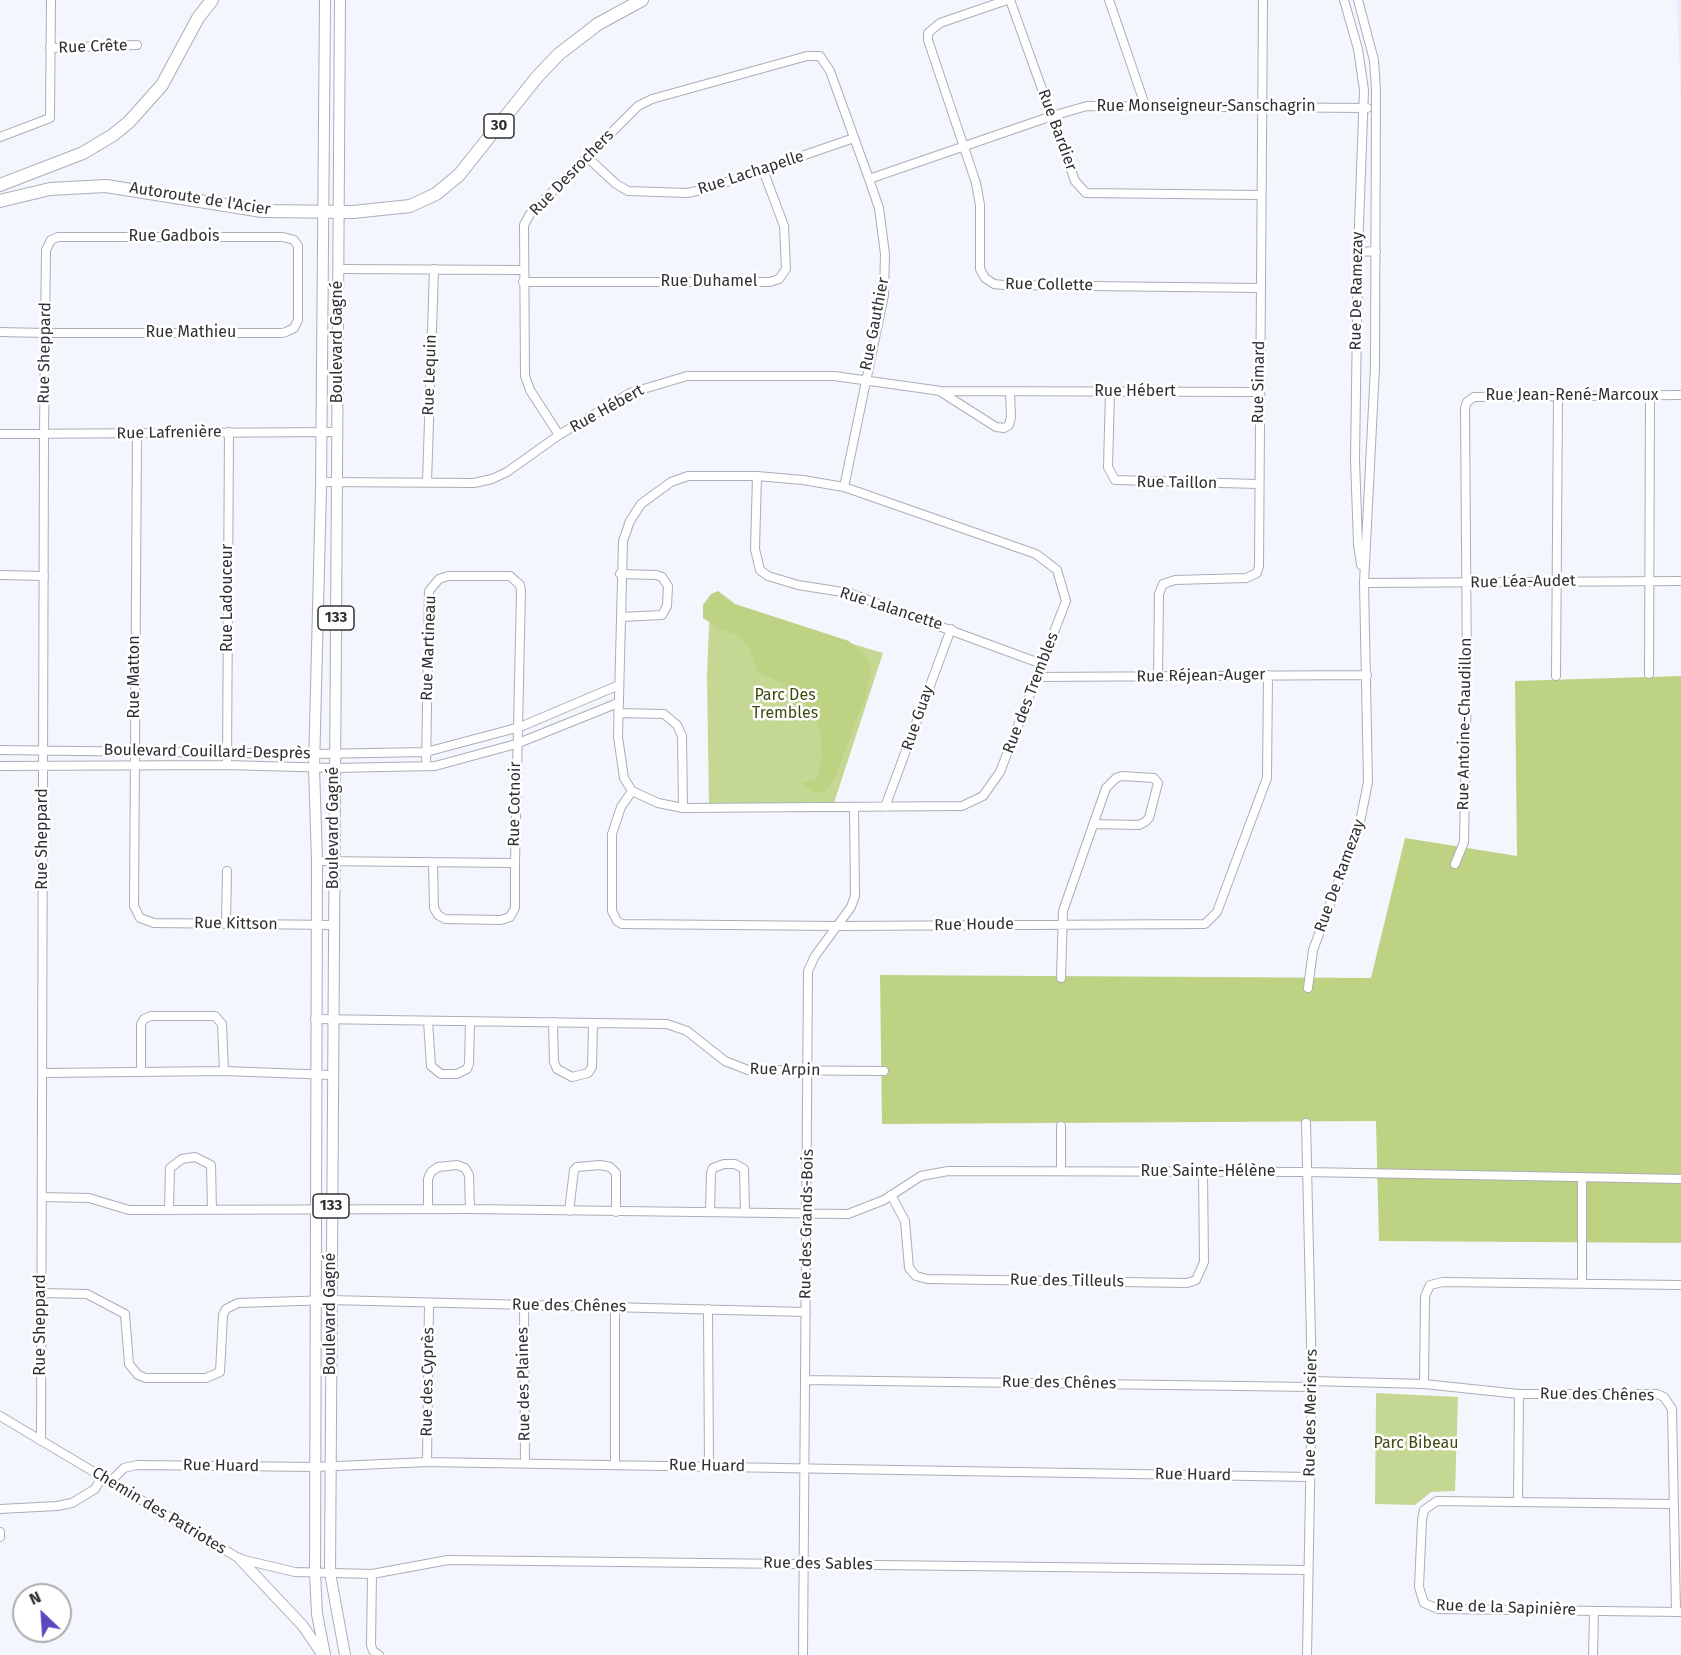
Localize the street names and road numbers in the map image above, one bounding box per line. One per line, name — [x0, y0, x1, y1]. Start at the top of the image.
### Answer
street label: Rue Crête — [58, 36, 128, 58]
street label: Rue Bardier — [1033, 87, 1081, 173]
street label: Rue Monseigneur-Sanschagrin — [1096, 97, 1316, 117]
road number: 30 — [484, 114, 514, 138]
street label: Rue Desrochers — [526, 126, 618, 220]
street label: Rue Lachapelle — [696, 147, 806, 199]
street label: Autoroute de l'Acier — [128, 178, 272, 220]
street label: Rue Gadbois — [128, 227, 220, 247]
street label: Rue De Ramezay — [1346, 231, 1368, 351]
street label: Rue Duhamel — [661, 272, 757, 292]
street label: Rue Collette — [1005, 275, 1093, 295]
street label: Rue Gauthier — [857, 276, 893, 372]
street label: Boulevard Gagné — [328, 281, 348, 403]
street label: Rue Sheppard — [35, 302, 55, 404]
street label: Rue Mathieu — [146, 323, 236, 343]
street label: Rue Lequin — [419, 334, 441, 416]
street label: Rue Simard — [1249, 340, 1269, 424]
street label: Rue Hébert — [567, 381, 647, 437]
street label: Rue Hébert — [1094, 382, 1176, 402]
street label: Rue Jean-René-Marcoux — [1485, 386, 1659, 406]
street label: Rue Lafrenière — [116, 422, 222, 444]
street label: Rue Taillon — [1137, 473, 1217, 493]
street label: Rue Ladouceur — [218, 544, 238, 652]
street label: Rue Léa-Audet — [1470, 571, 1576, 593]
street label: Rue Lalancette — [837, 583, 945, 635]
street label: Rue Martineau — [418, 595, 440, 701]
road number: 133 — [318, 606, 354, 630]
street label: Rue des Trembles — [999, 630, 1063, 756]
street label: Rue Matton — [125, 635, 145, 719]
street label: Rue Antoine-Chaudillon — [1454, 637, 1476, 811]
street label: Rue Réjean-Auger — [1136, 665, 1266, 687]
street label: Rue Guay — [898, 683, 938, 753]
street label: Boulevard Couillard-Desprès — [103, 741, 311, 763]
street label: Rue Cotnoir — [505, 761, 525, 847]
street label: Boulevard Gagné — [324, 767, 344, 889]
street label: Rue Sheppard — [33, 788, 53, 890]
street label: Rue De Ramezay — [1311, 817, 1369, 935]
street label: Rue Kittson — [194, 914, 278, 934]
street label: Rue Houde — [934, 915, 1014, 935]
street label: Rue Arpin — [749, 1060, 821, 1080]
street label: Rue des Grands-Bois — [796, 1149, 818, 1299]
street label: Rue Sainte-Hélène — [1141, 1162, 1275, 1182]
road number: 133 — [313, 1194, 349, 1218]
street label: Boulevard Gagné — [321, 1253, 341, 1375]
street label: Rue des Tilleuls — [1010, 1270, 1124, 1292]
street label: Rue Sheppard — [31, 1274, 51, 1376]
street label: Rue des Chênes — [512, 1295, 626, 1317]
street label: Rue des Cyprès — [417, 1327, 439, 1437]
street label: Rue des Plaines — [513, 1327, 535, 1441]
street label: Rue des Merisiers — [1300, 1349, 1322, 1477]
street label: Rue des Chênes — [1002, 1372, 1116, 1394]
street label: Rue des Chênes — [1540, 1384, 1654, 1406]
street label: Rue Huard — [183, 1456, 259, 1476]
street label: Rue Huard — [669, 1456, 745, 1476]
street label: Chemin des Patriotes — [88, 1463, 230, 1559]
street label: Rue Huard — [1155, 1465, 1231, 1485]
street label: Rue des Sables — [763, 1553, 873, 1575]
street label: Rue de la Sapinière — [1435, 1596, 1577, 1620]

